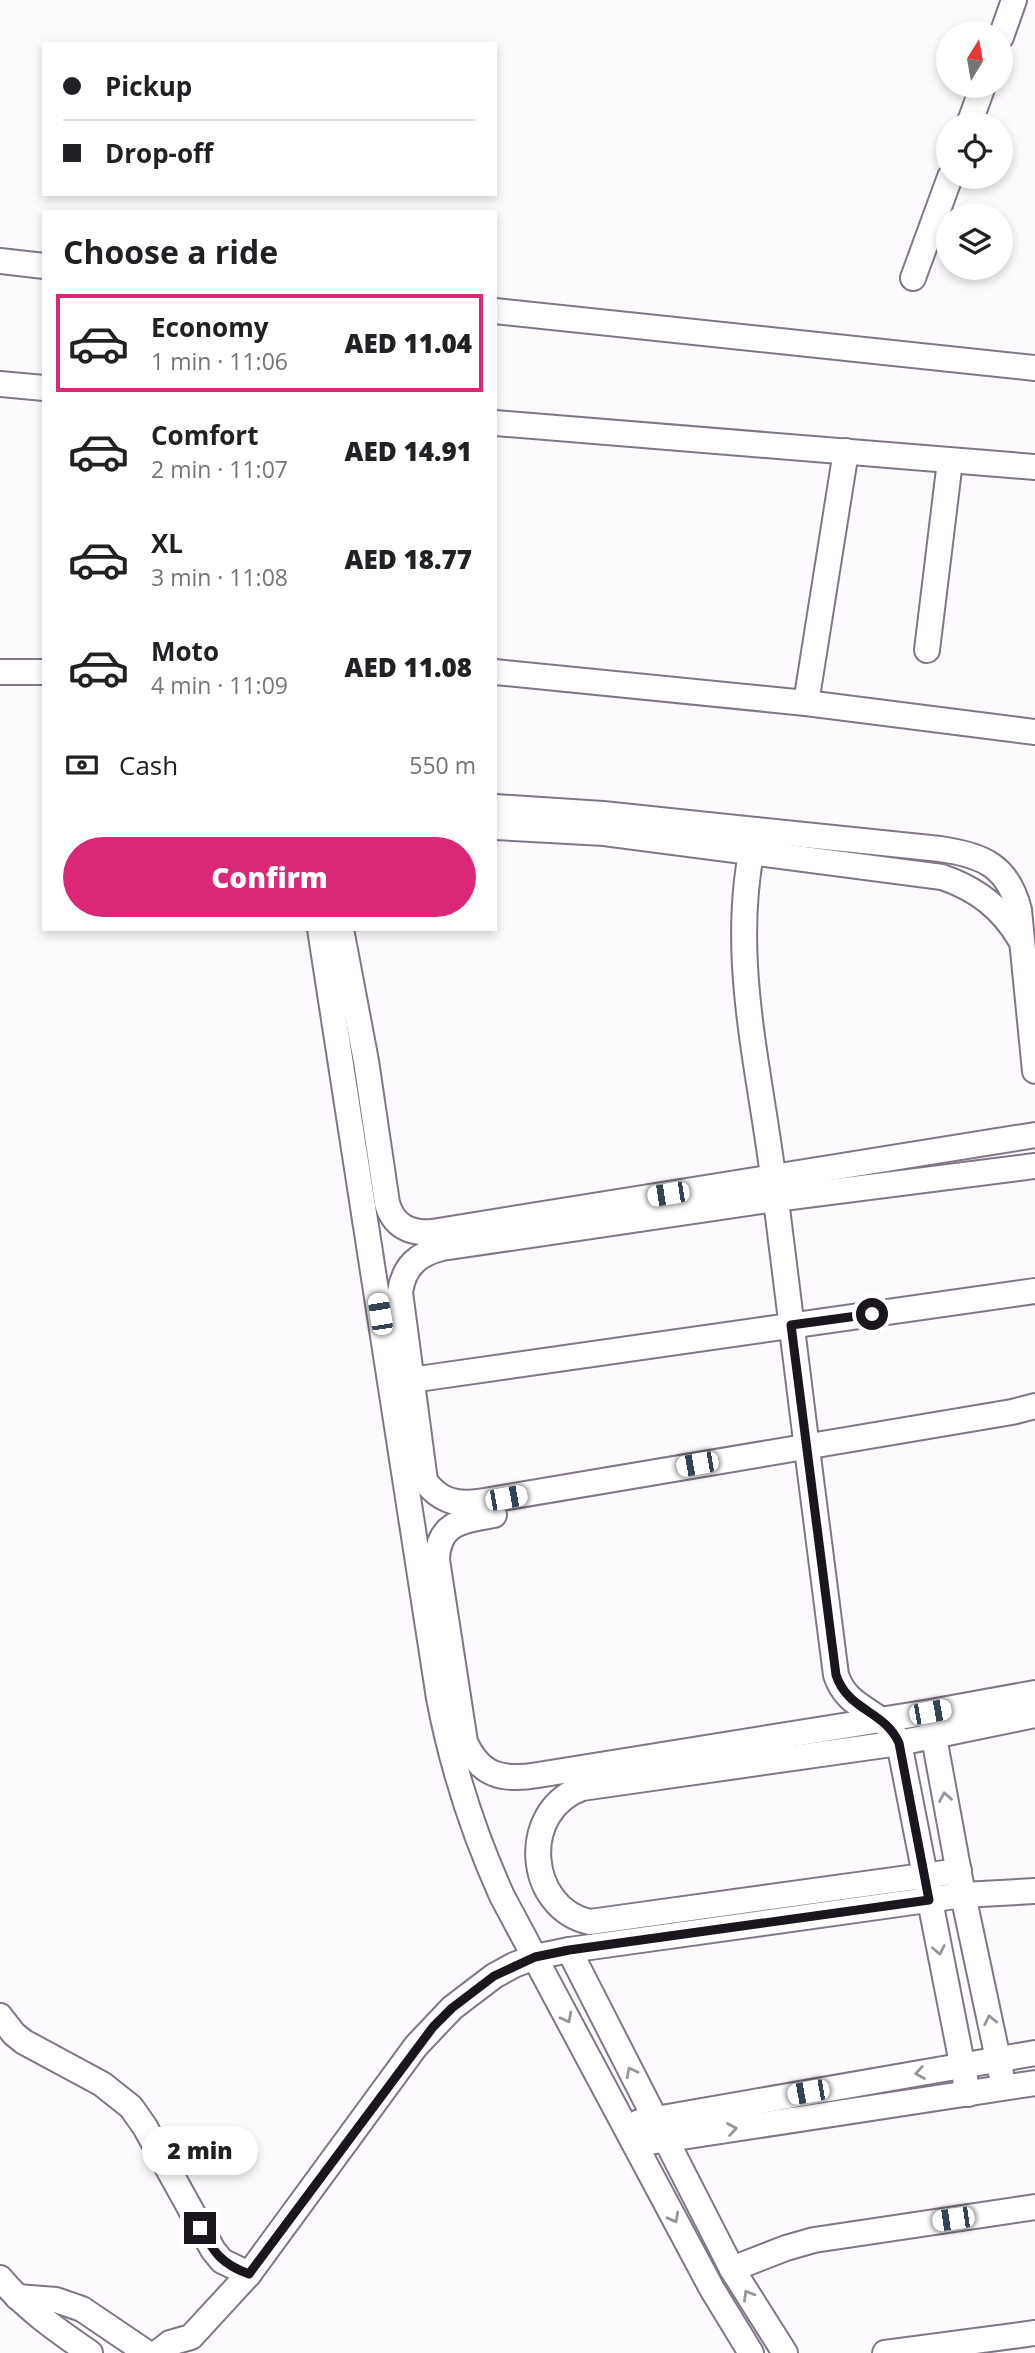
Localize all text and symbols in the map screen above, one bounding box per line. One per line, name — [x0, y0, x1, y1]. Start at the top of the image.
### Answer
north arrow — [936, 21, 1013, 98]
map controls — [936, 21, 1013, 280]
text: Pickup — [105, 68, 192, 104]
button: locate — [936, 112, 1013, 189]
text: Drop-off — [105, 135, 213, 171]
button: layers — [936, 203, 1013, 280]
text: Choose a ride — [63, 230, 278, 273]
text: Economy — [151, 309, 269, 345]
icon: car — [67, 312, 130, 375]
text: AED 11.04 — [345, 325, 472, 361]
text: 1 min · 11:06 — [151, 345, 288, 377]
text: Comfort — [151, 417, 258, 453]
icon: car — [67, 420, 130, 483]
text: AED 14.91 — [345, 433, 472, 469]
text: 2 min · 11:07 — [151, 453, 288, 485]
text: XL — [151, 525, 183, 561]
icon: car — [67, 528, 130, 591]
text: AED 18.77 — [345, 541, 472, 577]
text: 3 min · 11:08 — [151, 561, 288, 593]
text: Moto — [151, 633, 219, 669]
icon: car — [67, 636, 130, 699]
text: AED 11.08 — [345, 649, 472, 685]
text: 4 min · 11:09 — [151, 669, 288, 701]
icon: cash — [63, 746, 101, 784]
text: Cash — [119, 747, 178, 783]
text: 550 m — [409, 749, 476, 781]
button: Confirm — [63, 837, 476, 917]
car — [646, 1180, 691, 1208]
car — [367, 1292, 394, 1336]
route start — [856, 1298, 888, 1330]
car — [675, 1450, 720, 1478]
car — [484, 1484, 529, 1512]
car — [908, 1698, 953, 1726]
one-way arrow — [939, 1792, 954, 1804]
one-way arrow — [931, 1944, 946, 1956]
one-way arrow — [559, 2010, 572, 2023]
one-way arrow — [984, 2015, 998, 2027]
one-way arrow — [914, 2065, 925, 2080]
one-way arrow — [626, 2067, 640, 2079]
car — [786, 2078, 831, 2106]
one-way arrow — [726, 2122, 738, 2137]
callout: 2 min — [142, 2126, 258, 2176]
text: 2 min — [167, 2134, 233, 2166]
car — [931, 2206, 976, 2232]
one-way arrow — [666, 2211, 679, 2224]
route end — [184, 2212, 216, 2244]
one-way arrow — [744, 2290, 757, 2303]

